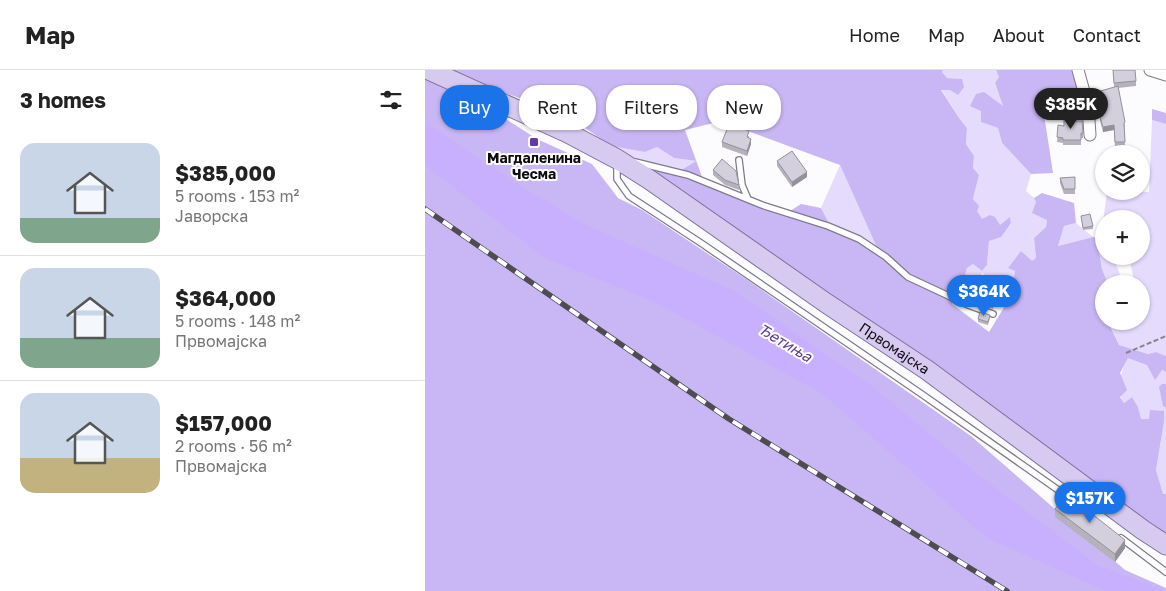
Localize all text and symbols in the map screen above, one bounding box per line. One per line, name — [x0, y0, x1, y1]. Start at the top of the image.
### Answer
text: Map — [25, 20, 75, 49]
text: Home — [849, 24, 900, 46]
text: Map — [928, 24, 965, 46]
text: About — [993, 24, 1045, 46]
text: Contact — [1073, 24, 1141, 46]
chip: Buy — [440, 85, 509, 130]
chip: Rent — [519, 85, 596, 130]
chip: Filters — [606, 85, 697, 130]
chip: New — [707, 85, 781, 130]
icon: filters — [377, 86, 405, 114]
text: 3 homes — [20, 87, 106, 113]
pin: $385K — [1036, 88, 1106, 130]
text: $385K — [1045, 94, 1097, 114]
marker: Магдаленина Чесма — [528, 136, 540, 148]
map controls — [1095, 145, 1150, 330]
button: layers — [1095, 145, 1150, 200]
place label: Магдаленина Чесма — [487, 149, 581, 182]
text: $385,000 — [175, 160, 276, 186]
icon: home — [60, 163, 120, 223]
text: 5 rooms · 153 m² — [175, 186, 299, 206]
text: Јаворска — [175, 206, 248, 226]
button: + — [1095, 210, 1150, 265]
pin: $364K — [949, 274, 1019, 317]
button: − — [1095, 275, 1150, 330]
text: $364K — [958, 281, 1010, 301]
text: $364,000 — [175, 285, 276, 311]
icon: home — [60, 288, 120, 348]
text: 5 rooms · 148 m² — [175, 311, 300, 331]
water label: Ђетиња — [756, 319, 816, 365]
street label: Првомајска — [856, 319, 933, 377]
text: Првомајска — [175, 331, 267, 351]
text: $157,000 — [175, 410, 272, 436]
icon: home — [60, 413, 120, 473]
text: 2 rooms · 56 m² — [175, 436, 292, 456]
text: Првомајска — [175, 456, 267, 476]
pin: $157K — [1055, 482, 1125, 524]
text: $157K — [1065, 488, 1115, 508]

